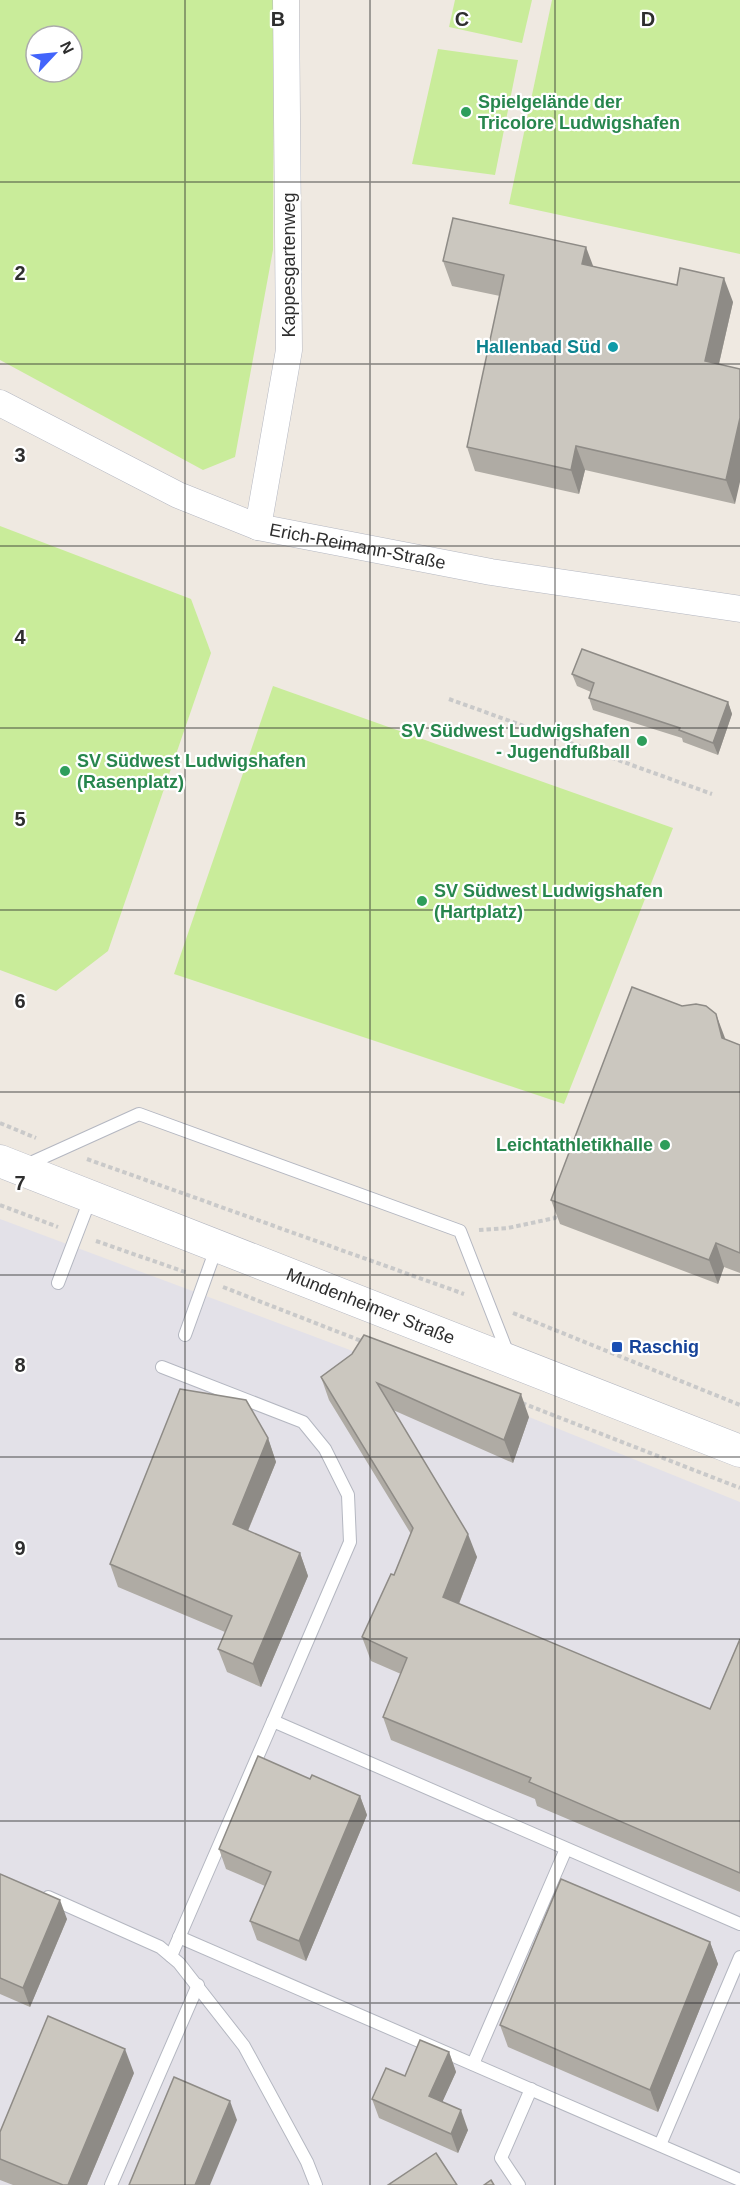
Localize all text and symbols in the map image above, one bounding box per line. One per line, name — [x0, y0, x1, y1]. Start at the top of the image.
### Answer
text: B — [271, 8, 285, 30]
text: C — [455, 8, 469, 30]
text: D — [641, 8, 655, 30]
north arrow — [24, 24, 84, 84]
text: N — [57, 39, 77, 57]
place label: Spielgelände der Tricolore Ludwigshafen — [478, 92, 680, 133]
marker: Spielgelände der Tricolore Ludwigshafen — [459, 105, 473, 119]
street label: Kappesgartenweg — [279, 192, 299, 338]
text: 2 — [14, 262, 26, 284]
place label: Hallenbad Süd — [476, 337, 601, 357]
marker: Hallenbad Süd — [606, 340, 620, 354]
text: 3 — [14, 444, 26, 466]
street label: Erich-Reimann-Straße — [268, 519, 447, 573]
text: 4 — [14, 626, 26, 648]
place label: SV Südwest Ludwigshafen - Jugendfußball — [401, 721, 630, 762]
marker: SV Südwest Ludwigshafen - Jugendfußball — [635, 734, 649, 748]
place label: SV Südwest Ludwigshafen (Rasenplatz) — [77, 751, 306, 792]
marker: SV Südwest Ludwigshafen (Rasenplatz) — [58, 764, 72, 778]
text: 5 — [14, 808, 26, 830]
place label: SV Südwest Ludwigshafen (Hartplatz) — [434, 881, 663, 922]
marker: SV Südwest Ludwigshafen (Hartplatz) — [415, 894, 429, 908]
text: 6 — [14, 990, 26, 1012]
place label: Leichtathletikhalle — [496, 1135, 653, 1155]
marker: Leichtathletikhalle — [658, 1138, 672, 1152]
text: 7 — [14, 1172, 26, 1194]
street label: Mundenheimer Straße — [283, 1264, 458, 1348]
place label: Raschig — [629, 1337, 699, 1357]
marker: Raschig — [610, 1340, 624, 1354]
text: 8 — [14, 1354, 26, 1376]
text: 9 — [14, 1537, 26, 1559]

